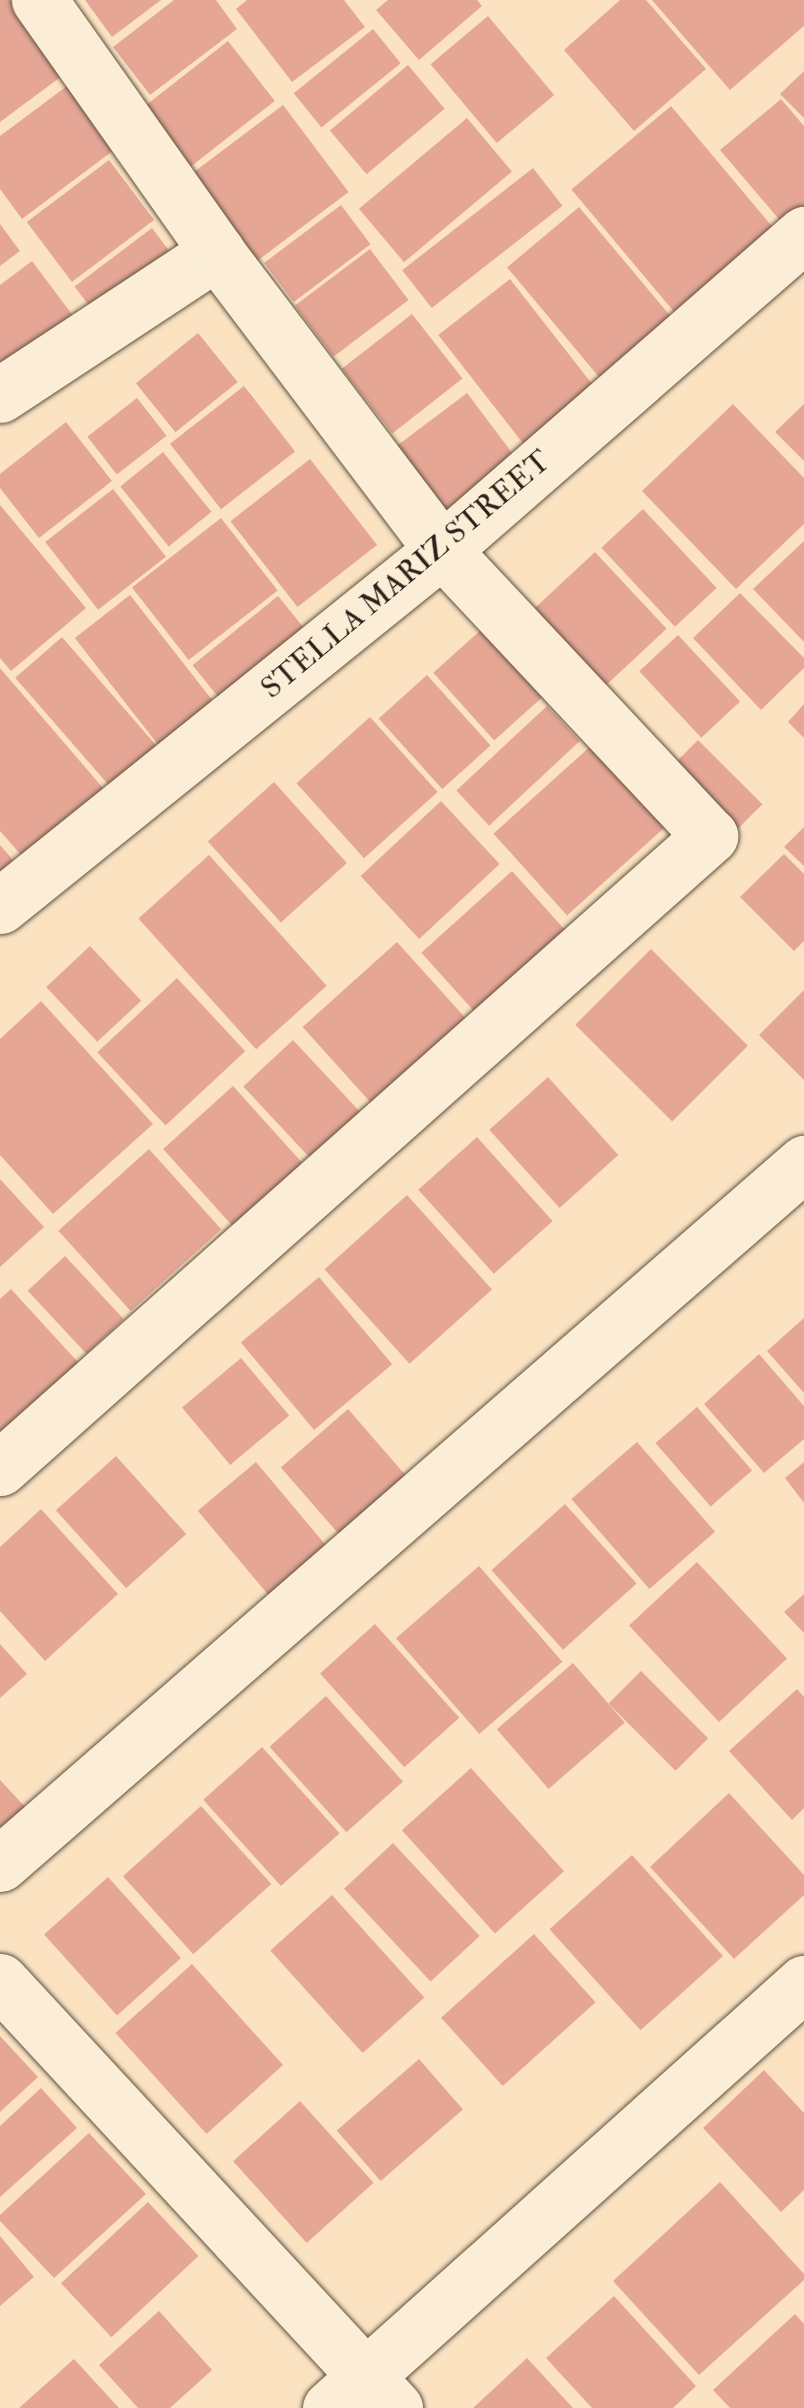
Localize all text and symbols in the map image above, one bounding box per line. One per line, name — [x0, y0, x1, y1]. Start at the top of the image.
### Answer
street label: STELLA MARIZ STREET — [254, 443, 558, 707]

